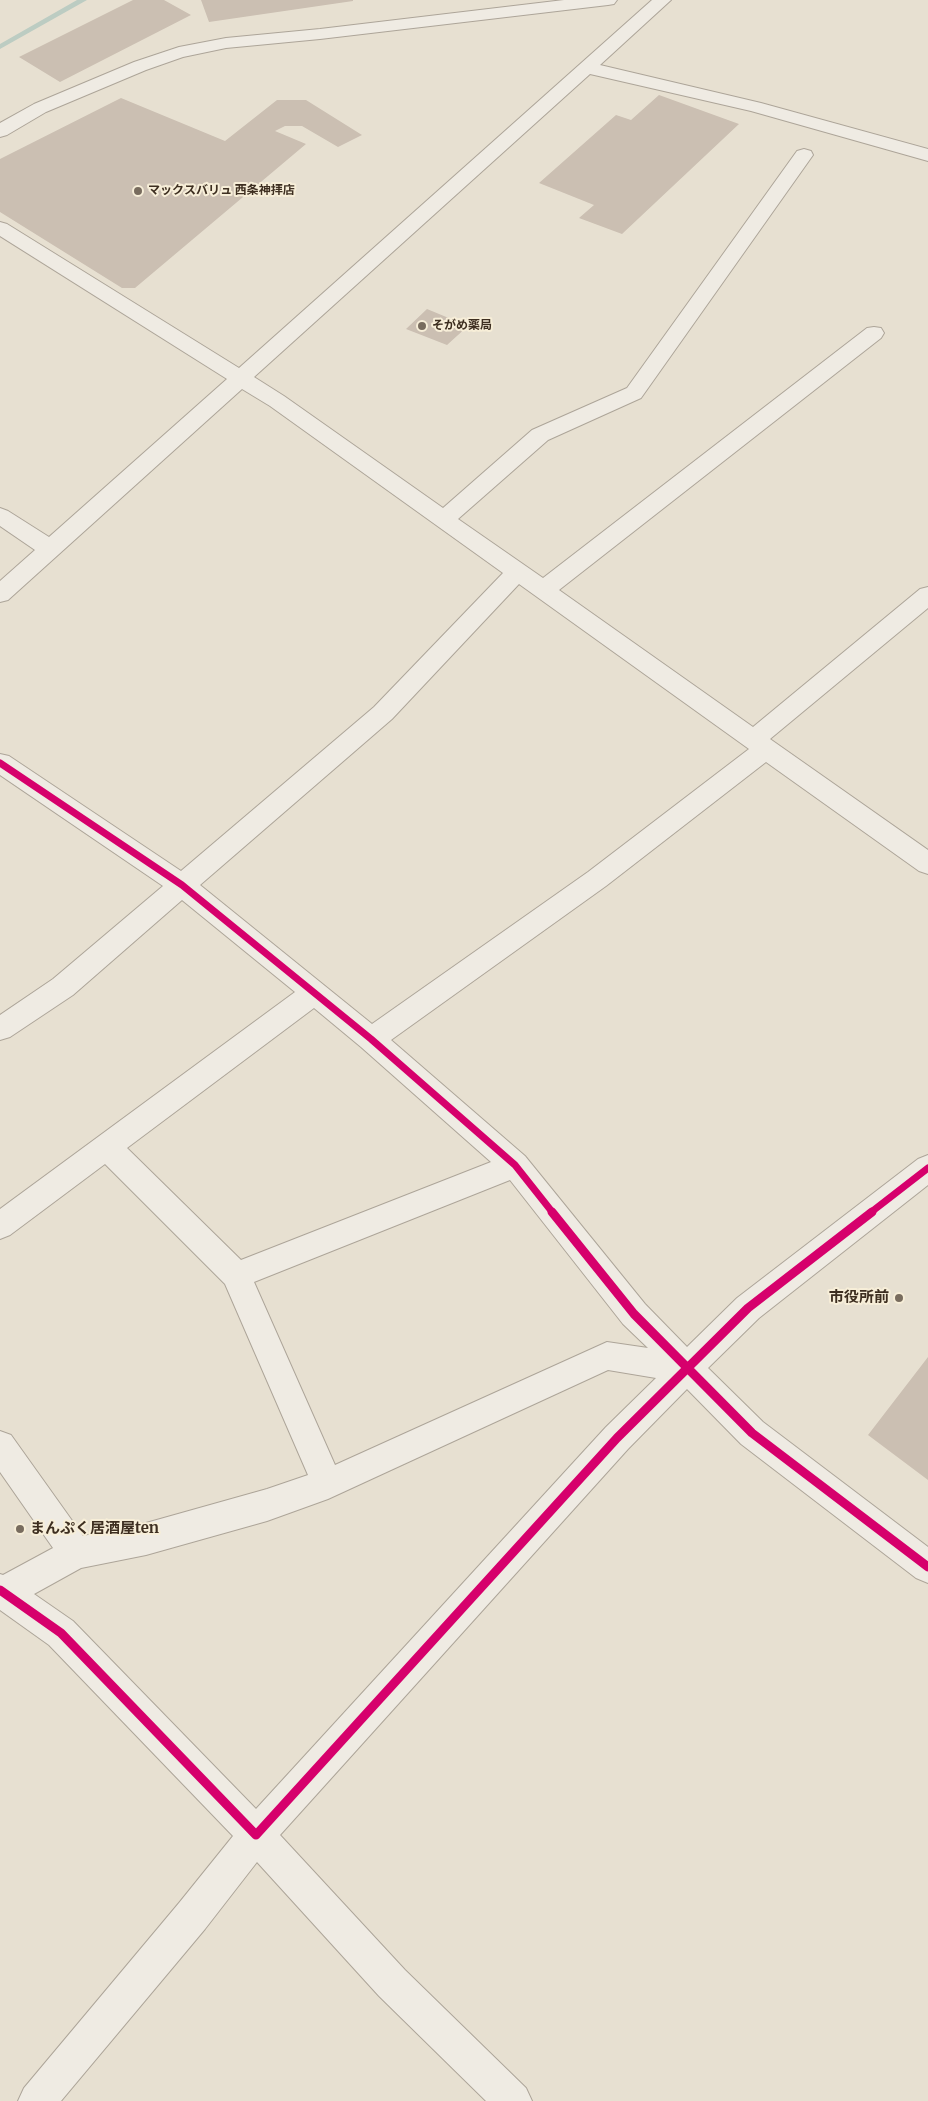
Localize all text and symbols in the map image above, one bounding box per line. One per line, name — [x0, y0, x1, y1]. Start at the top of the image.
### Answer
place label: マックスバリュ 西条神拝店 — [148, 184, 295, 198]
marker: マックスバリュ 西条神拝店 — [132, 185, 144, 197]
place label: そがめ薬局 — [432, 319, 492, 333]
marker: そがめ薬局 — [416, 320, 428, 332]
place label: 市役所前 — [829, 1289, 889, 1307]
marker: 市役所前 — [893, 1292, 905, 1304]
place label: まんぷく居酒屋ten — [30, 1520, 159, 1538]
marker: まんぷく居酒屋ten — [14, 1523, 26, 1535]

